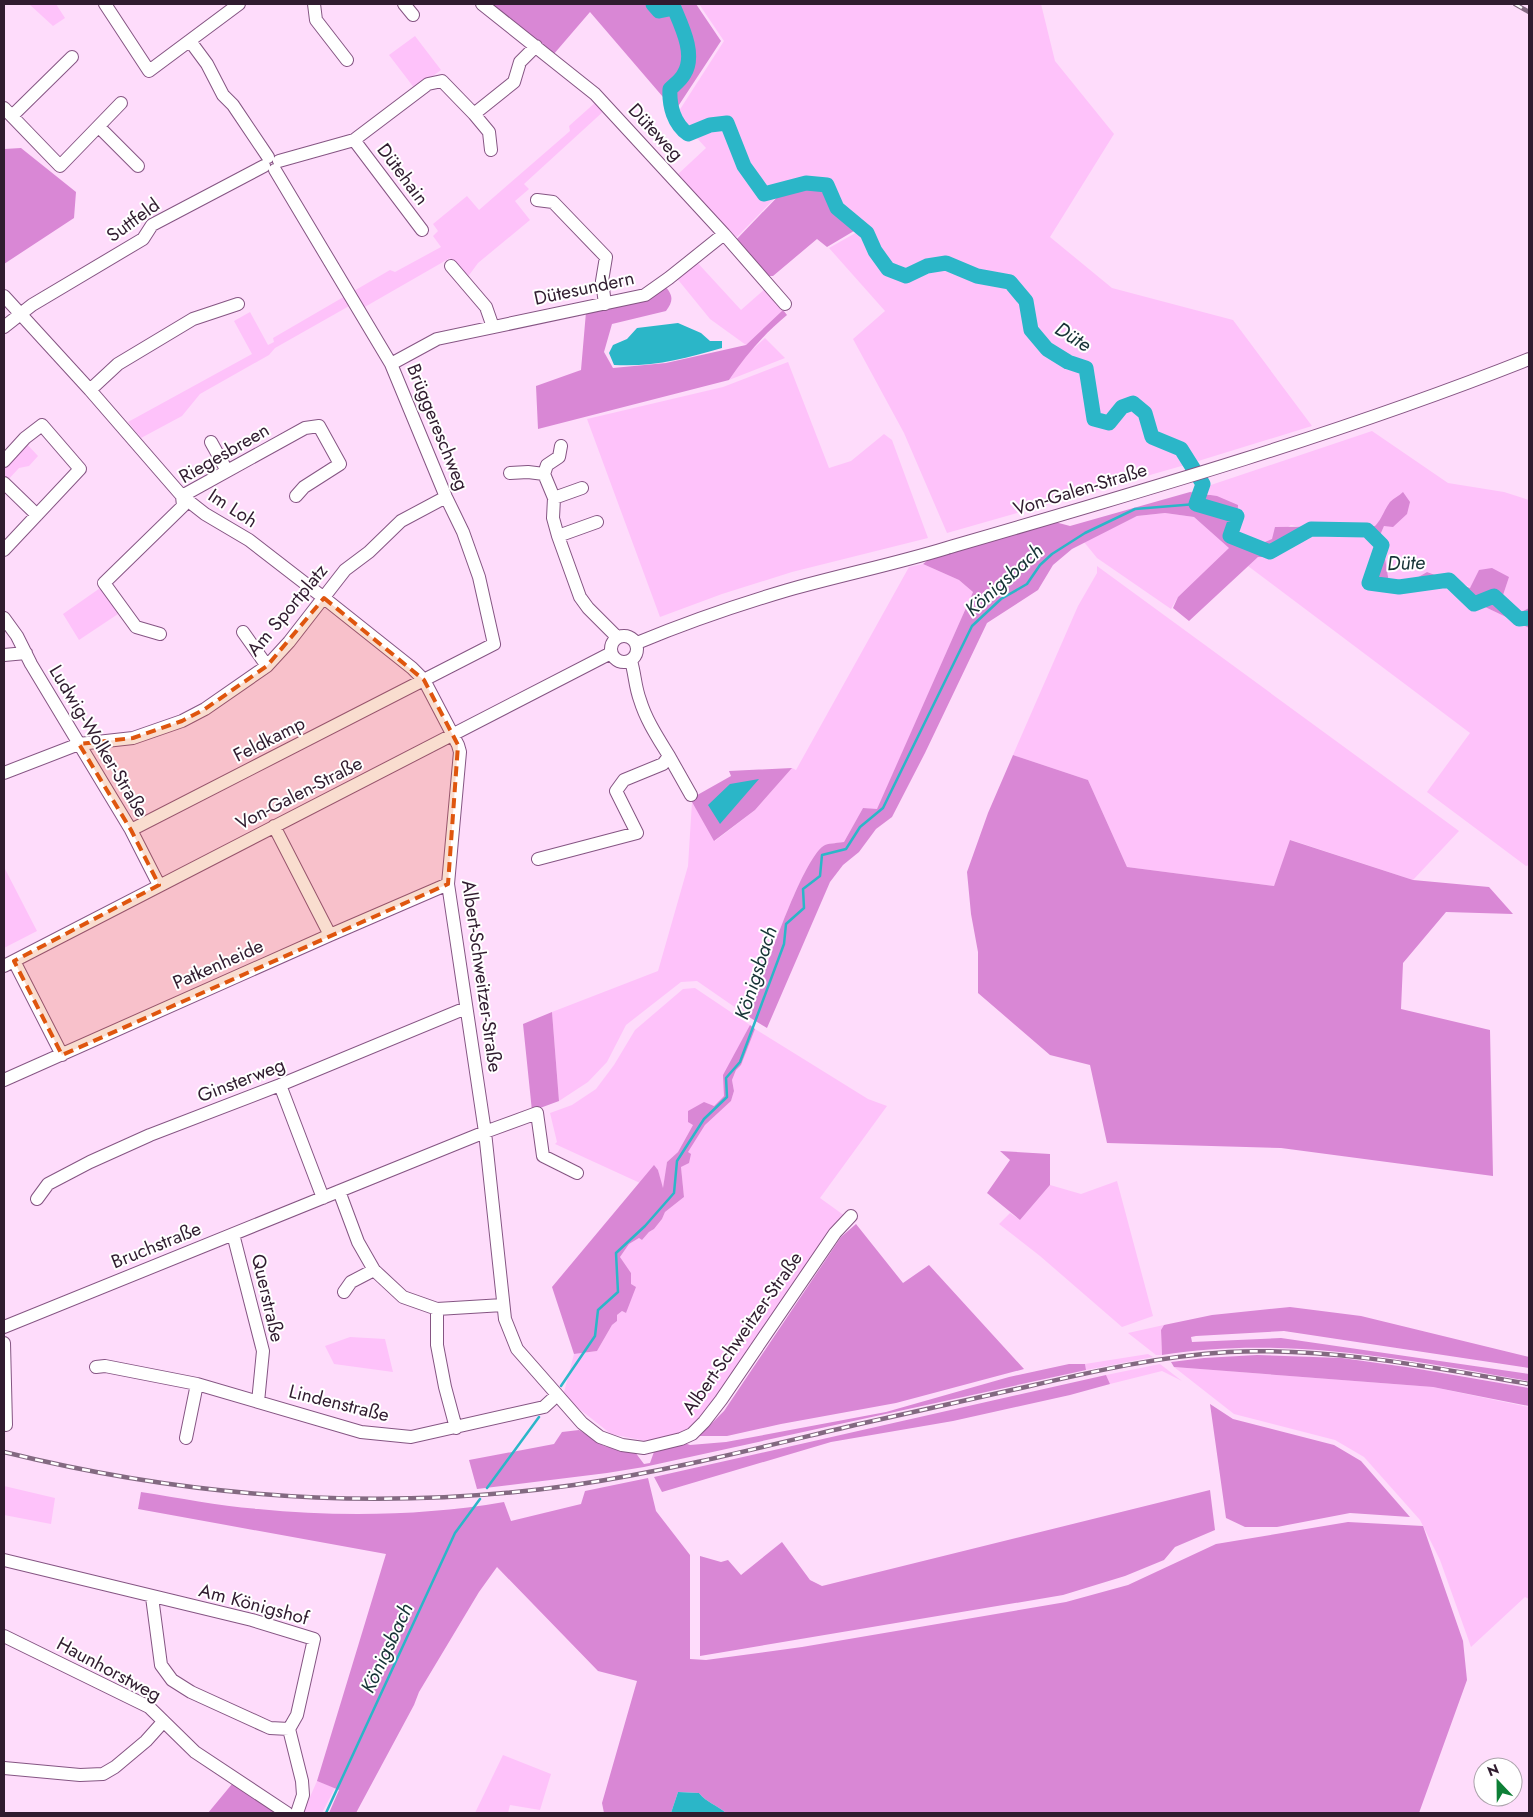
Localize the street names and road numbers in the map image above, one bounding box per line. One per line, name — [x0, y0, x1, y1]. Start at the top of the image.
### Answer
street label: Düteweg — [622, 97, 690, 167]
street label: Dütehain — [371, 137, 435, 211]
street label: Suttfeld — [101, 191, 165, 249]
street label: Dütesundern — [531, 264, 637, 312]
street label: Brüggereschweg — [400, 360, 476, 494]
street label: Riegesbreen — [174, 416, 274, 490]
street label: Von-Galen-Straße — [1010, 456, 1150, 522]
street label: Im Loh — [203, 482, 263, 534]
street label: Am Sportplatz — [240, 558, 334, 662]
street label: Ludwig-Wolker-Straße — [43, 660, 155, 822]
street label: Feldkamp — [229, 709, 310, 769]
street label: Von-Galen-Straße — [231, 749, 367, 836]
street label: Albert-Schweitzer-Straße — [455, 878, 509, 1074]
street label: Patkenheide — [168, 932, 268, 996]
street label: Ginsterweg — [193, 1051, 289, 1109]
street label: Bruchstraße — [107, 1215, 205, 1275]
street label: Albert-Schweitzer-Straße — [675, 1246, 809, 1420]
street label: Querstraße — [245, 1251, 291, 1345]
street label: Lindenstraße — [286, 1378, 392, 1429]
street label: Am Königshof — [196, 1576, 313, 1632]
street label: Haunhorstweg — [52, 1630, 166, 1708]

